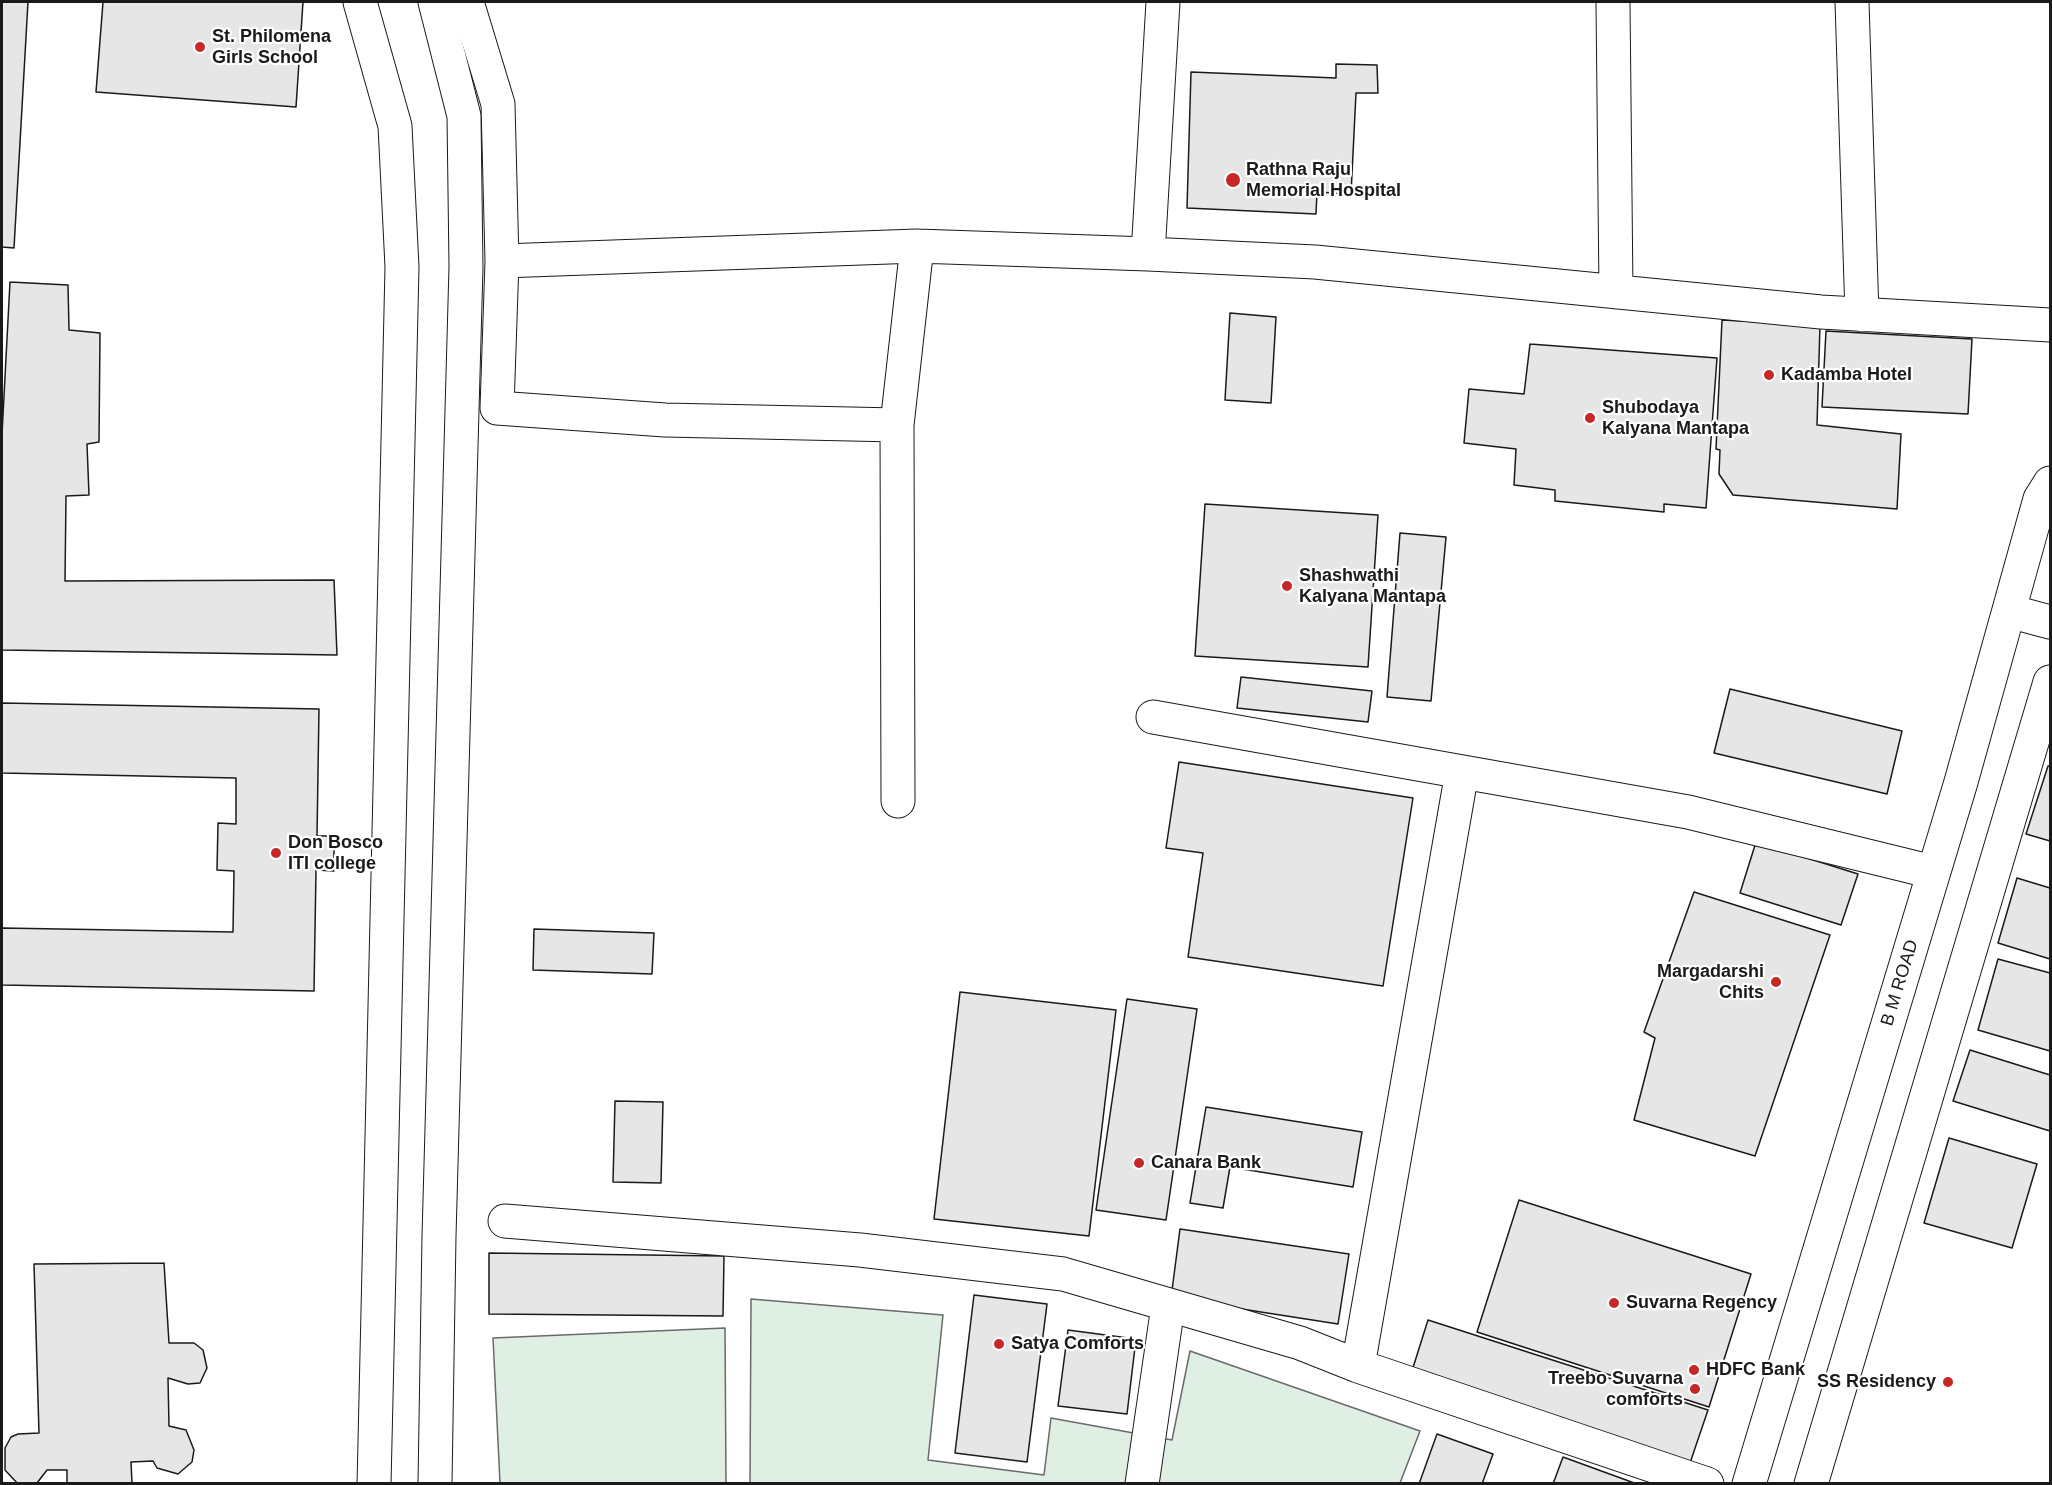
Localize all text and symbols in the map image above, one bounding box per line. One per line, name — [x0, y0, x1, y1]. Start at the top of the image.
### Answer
place label: St. Philomena Girls School — [212, 26, 331, 68]
marker: St. Philomena Girls School — [193, 40, 207, 54]
place label: Rathna Raju Memorial Hospital — [1246, 159, 1401, 201]
marker: Rathna Raju Memorial Hospital — [1224, 171, 1242, 189]
place label: Kadamba Hotel — [1781, 364, 1912, 386]
marker: Kadamba Hotel — [1762, 368, 1776, 382]
place label: Shubodaya Kalyana Mantapa — [1602, 397, 1749, 440]
marker: Shubodaya Kalyana Mantapa — [1583, 411, 1597, 425]
place label: Shashwathi Kalyana Mantapa — [1299, 565, 1446, 608]
marker: Shashwathi Kalyana Mantapa — [1280, 579, 1294, 593]
place label: Don Bosco ITI college — [288, 832, 383, 874]
marker: Don Bosco ITI college — [269, 846, 283, 860]
street label: B M ROAD — [1877, 937, 1923, 1029]
place label: Margadarshi Chits — [1657, 961, 1764, 1004]
marker: Margadarshi Chits — [1769, 975, 1783, 989]
place label: Canara Bank — [1151, 1152, 1261, 1174]
marker: Canara Bank — [1132, 1156, 1146, 1170]
place label: Suvarna Regency — [1626, 1292, 1777, 1314]
marker: Suvarna Regency — [1607, 1296, 1621, 1310]
place label: Satya Comforts — [1011, 1333, 1144, 1355]
marker: Satya Comforts — [992, 1337, 1006, 1351]
place label: HDFC Bank — [1706, 1359, 1805, 1381]
marker: HDFC Bank — [1687, 1363, 1701, 1377]
place label: Treebo Suvarna comforts — [1548, 1368, 1683, 1410]
place label: SS Residency — [1817, 1371, 1936, 1393]
marker: SS Residency — [1941, 1375, 1955, 1389]
marker: Treebo Suvarna comforts — [1688, 1382, 1702, 1396]

